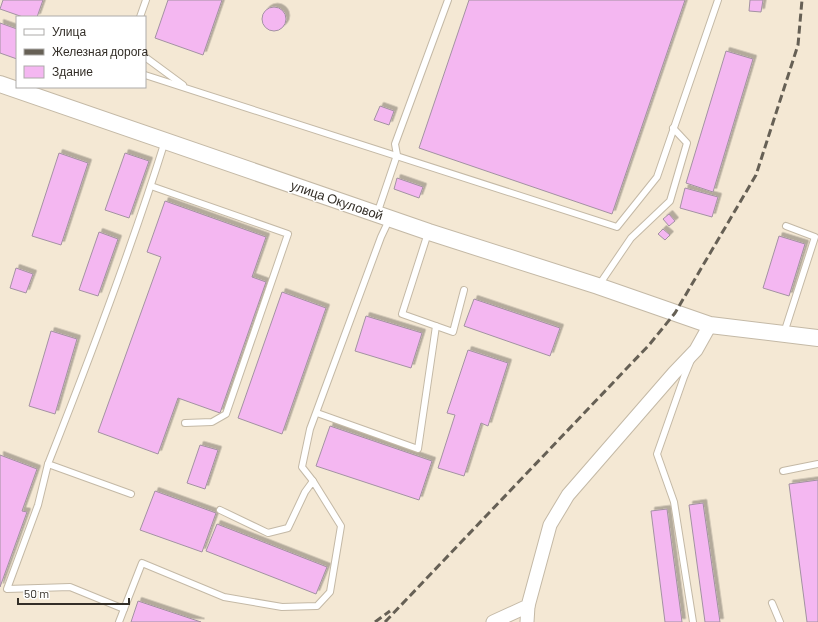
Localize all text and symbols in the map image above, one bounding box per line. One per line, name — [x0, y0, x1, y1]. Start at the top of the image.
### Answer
legend — [16, 16, 146, 88]
text: Улица — [52, 24, 86, 39]
text: Железная дорога — [52, 44, 148, 59]
text: Здание — [52, 64, 93, 79]
street label: улица Окуловой — [289, 177, 385, 223]
scale bar — [18, 580, 129, 606]
text: 50 m — [24, 586, 49, 600]

